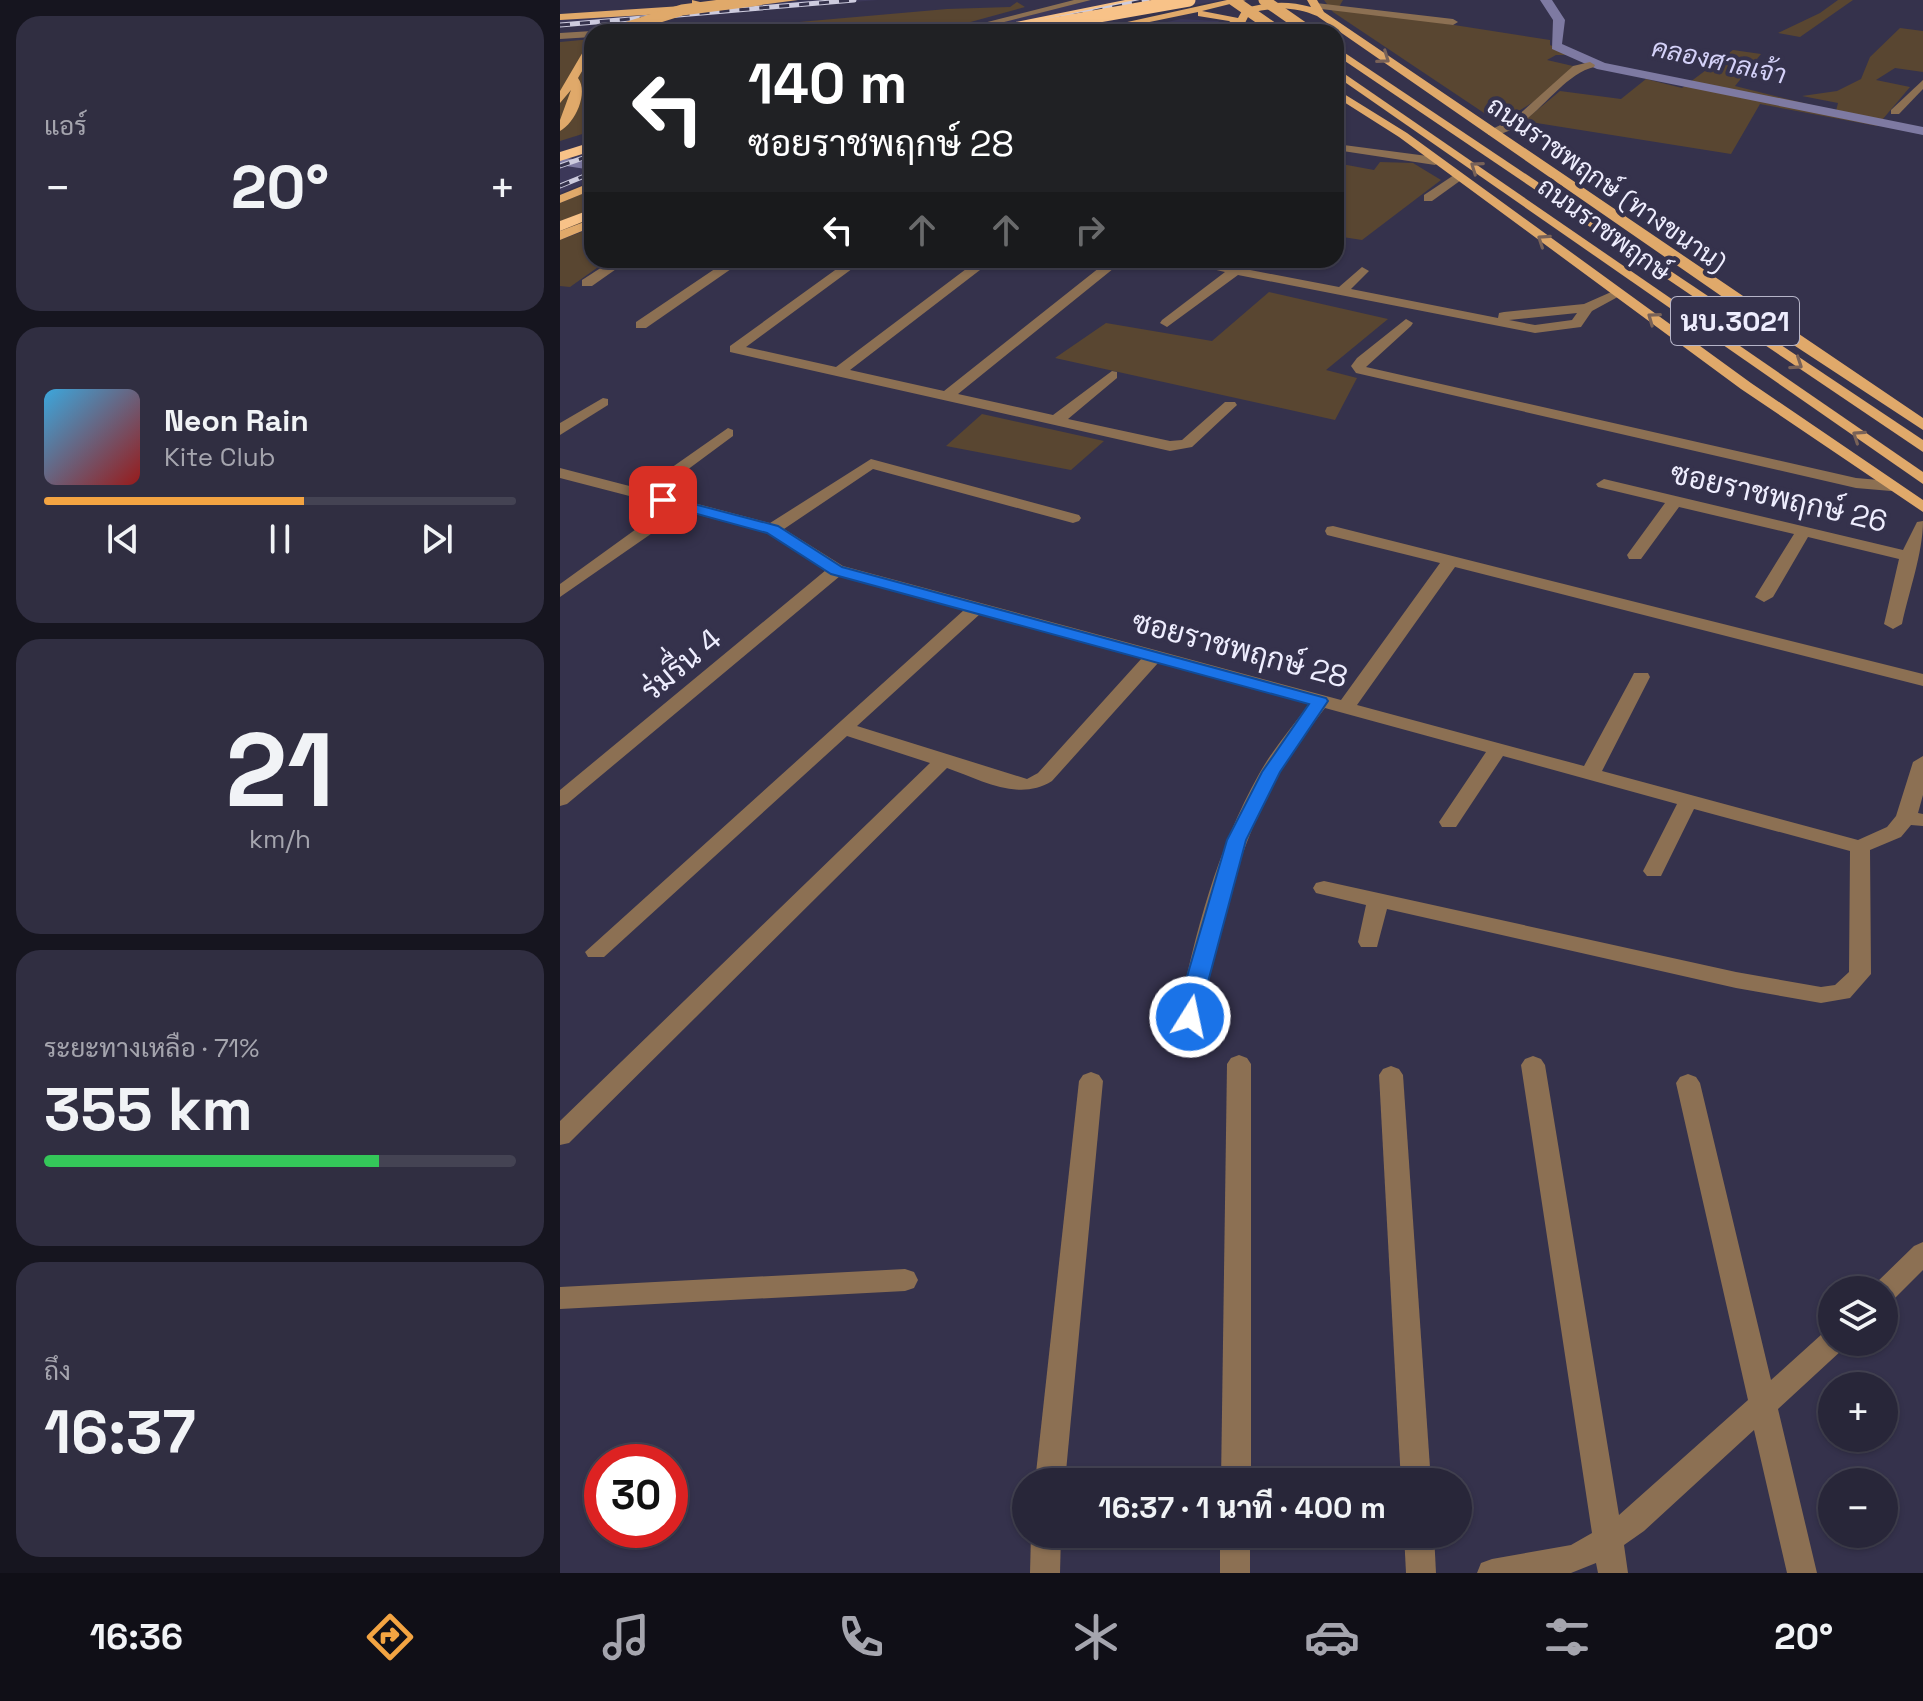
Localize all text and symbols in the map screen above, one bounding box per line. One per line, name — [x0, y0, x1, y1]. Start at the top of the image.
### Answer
water label: คลองศาลเจ้า — [1649, 30, 1789, 92]
text: 140 m — [748, 48, 907, 119]
one-way arrow — [1376, 48, 1390, 63]
icon: left — [616, 56, 720, 160]
street label: ถนนราชพฤกษ์ (ทางขนาน) — [1481, 90, 1733, 278]
text: แอร์ — [44, 109, 87, 143]
text: ซอยราชพฤกษ์ 28 — [748, 121, 1014, 167]
text: 20° — [231, 149, 329, 226]
text: − — [44, 160, 71, 216]
text: + — [489, 160, 516, 216]
one-way arrow — [1470, 162, 1484, 177]
street label: ถนนราชพฤกษ์ — [1532, 171, 1676, 287]
icon: left — [816, 208, 860, 252]
icon: ahead — [900, 208, 944, 252]
icon: ahead — [984, 208, 1028, 252]
icon: right — [1068, 208, 1112, 252]
one-way arrow — [1538, 235, 1552, 250]
road number: นบ.3021 — [1671, 297, 1799, 345]
one-way arrow — [1647, 313, 1662, 328]
one-way arrow — [1789, 354, 1803, 369]
text: Neon Rain — [164, 401, 309, 440]
one-way arrow — [1853, 430, 1867, 445]
text: Kite Club — [164, 440, 276, 474]
street label: ซอยราชพฤกษ์ 26 — [1667, 453, 1891, 541]
pin — [629, 466, 697, 534]
icon: arrive — [641, 478, 685, 522]
icon: previous — [101, 517, 145, 561]
icon: pause — [258, 517, 302, 561]
icon: next — [415, 517, 459, 561]
street label: ซอยราชพฤกษ์ 28 — [1128, 601, 1352, 697]
street label: ร่มรื่น 4 — [629, 615, 729, 709]
text: 21 — [226, 704, 334, 836]
text: km/h — [249, 822, 311, 856]
position arrow — [1148, 975, 1232, 1059]
text: ระยะทางเหลือ · 71% — [44, 1031, 259, 1065]
text: 355 km — [44, 1071, 253, 1148]
map controls — [1818, 1276, 1898, 1548]
button: layers — [1818, 1276, 1898, 1356]
text: ถึง — [44, 1354, 71, 1388]
button: + — [1818, 1372, 1898, 1452]
text: 16:37 — [44, 1394, 196, 1471]
speed limit sign: 30 — [584, 1444, 688, 1548]
button: − — [1818, 1468, 1898, 1548]
text: 16:37 · 1 นาที · 400 m — [1098, 1488, 1386, 1527]
icon: directions — [362, 1609, 418, 1665]
icon: music — [598, 1609, 654, 1665]
icon: phone — [833, 1609, 889, 1665]
icon: climate — [1068, 1609, 1124, 1665]
icon: car — [1304, 1609, 1360, 1665]
icon: filters — [1539, 1609, 1595, 1665]
text: 16:36 — [90, 1614, 183, 1660]
text: 20° — [1774, 1614, 1833, 1660]

